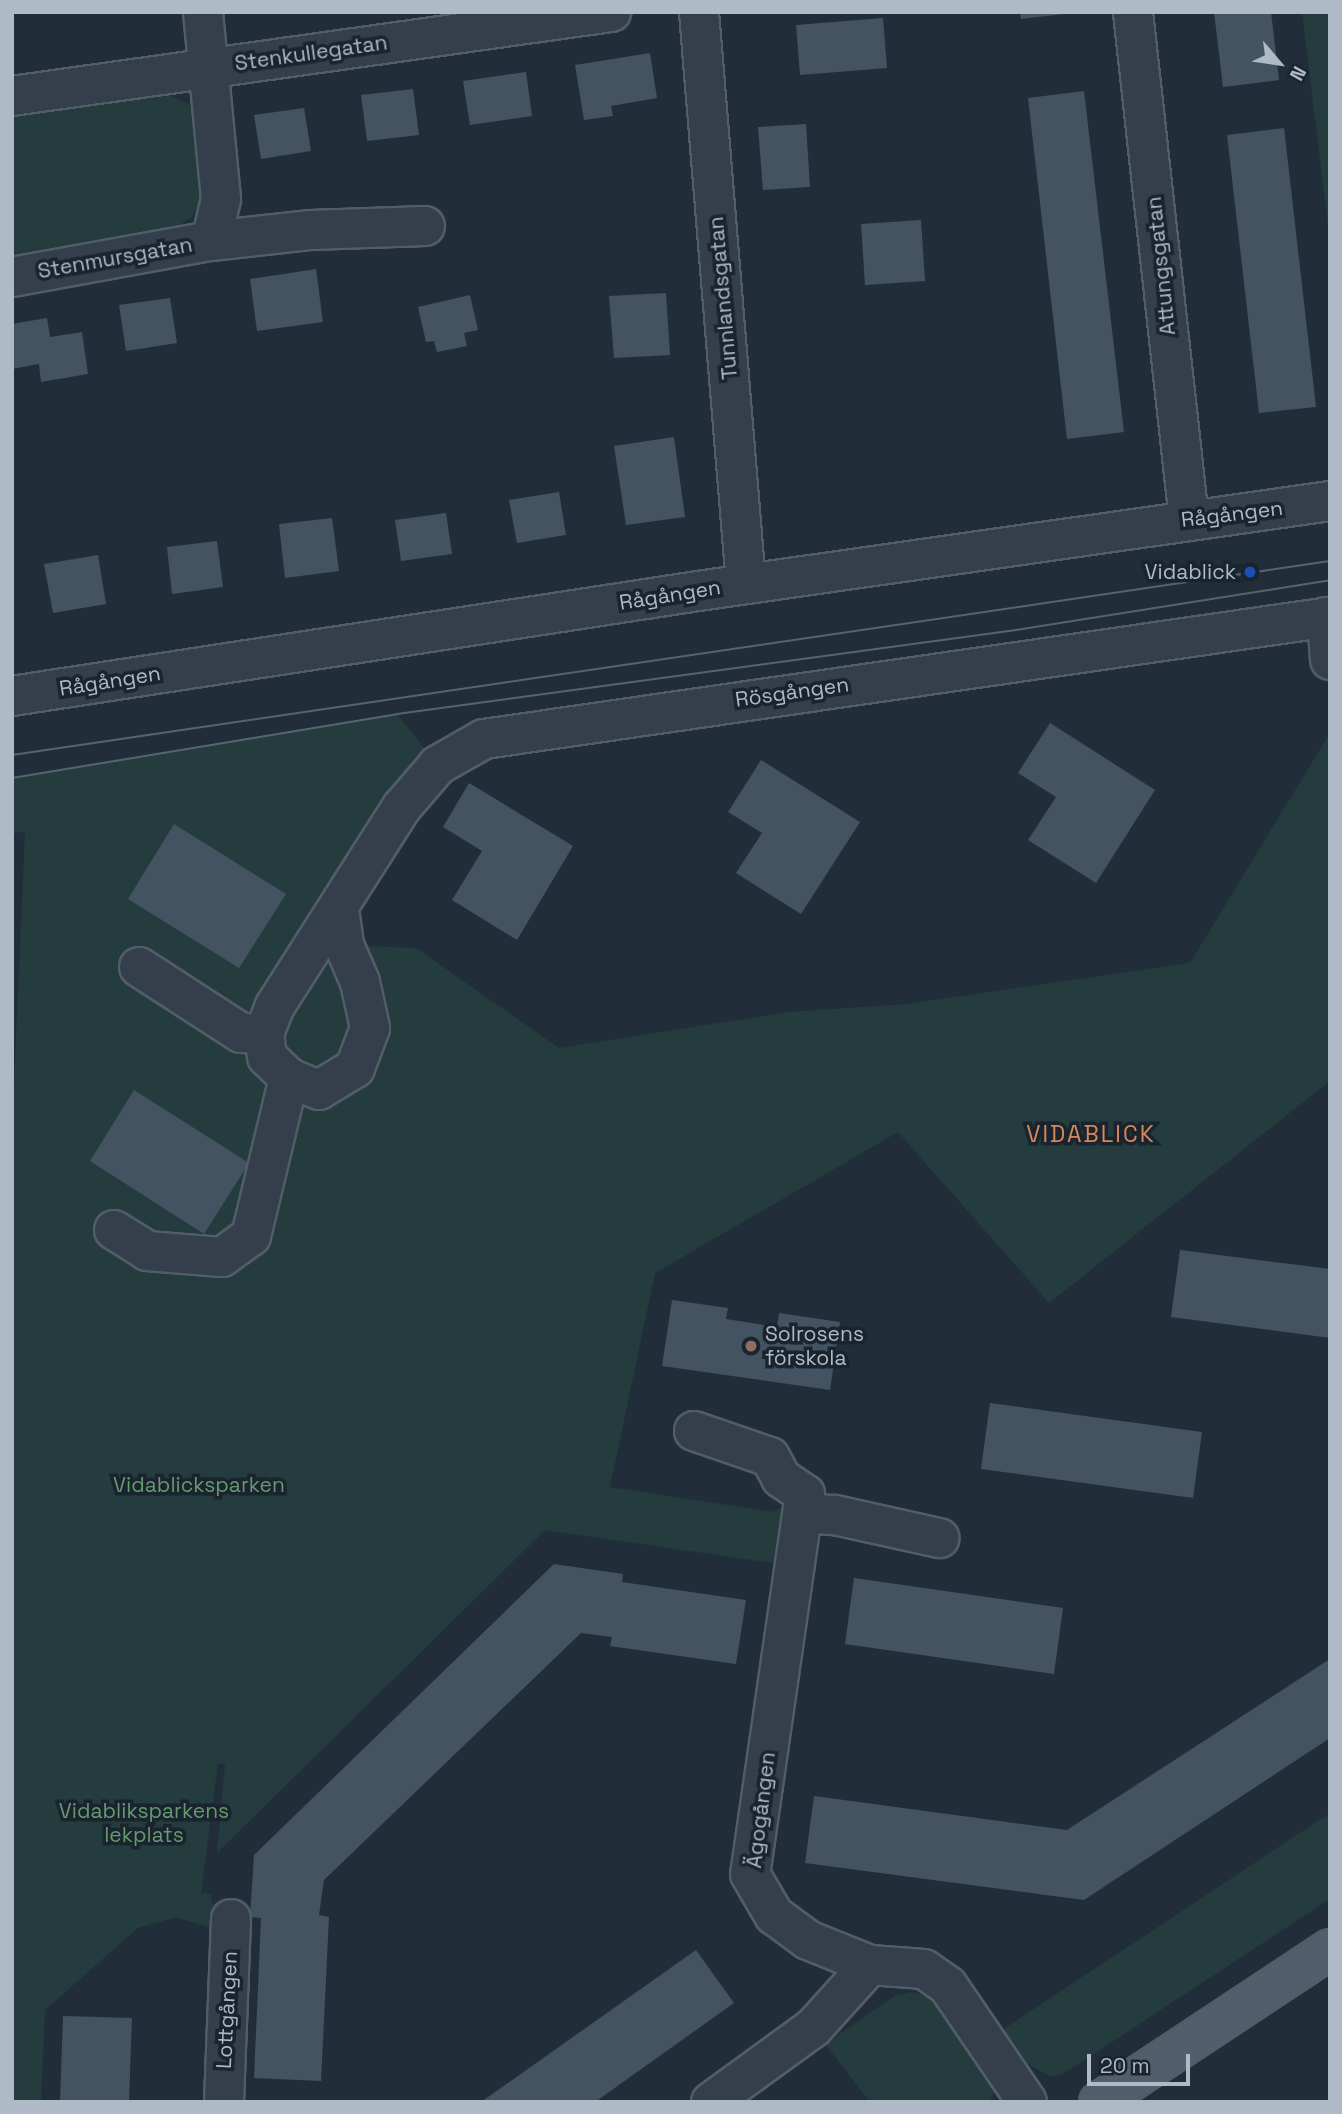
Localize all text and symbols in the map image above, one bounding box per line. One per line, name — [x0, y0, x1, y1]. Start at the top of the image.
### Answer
north arrow — [1244, 28, 1314, 98]
street label: Stenkullegatan — [233, 30, 389, 76]
text: N — [1284, 62, 1312, 85]
street label: Attungsgatan — [1141, 195, 1181, 337]
street label: Tunnlandsgatan — [703, 215, 743, 381]
street label: Stenmursgatan — [36, 232, 194, 284]
street label: Rågången — [1180, 495, 1284, 533]
place label: Vidablick — [1145, 559, 1236, 585]
marker: Vidablick — [1242, 564, 1258, 580]
street label: Rågången — [618, 575, 722, 615]
street label: Rågången — [58, 661, 162, 701]
street label: Rösgången — [734, 672, 850, 712]
district label: VIDABLICK — [1027, 1120, 1155, 1148]
place label: Solrosens förskola — [765, 1321, 864, 1371]
marker: Solrosens förskola — [743, 1338, 759, 1354]
park label: Vidablicksparken — [113, 1472, 285, 1498]
street label: Ägogången — [741, 1750, 781, 1870]
park label: Vidabliksparkens lekplats — [59, 1798, 229, 1848]
street label: Lottgången — [211, 1950, 243, 2070]
scale bar — [1090, 2040, 1193, 2084]
text: 20 m — [1100, 2052, 1150, 2079]

